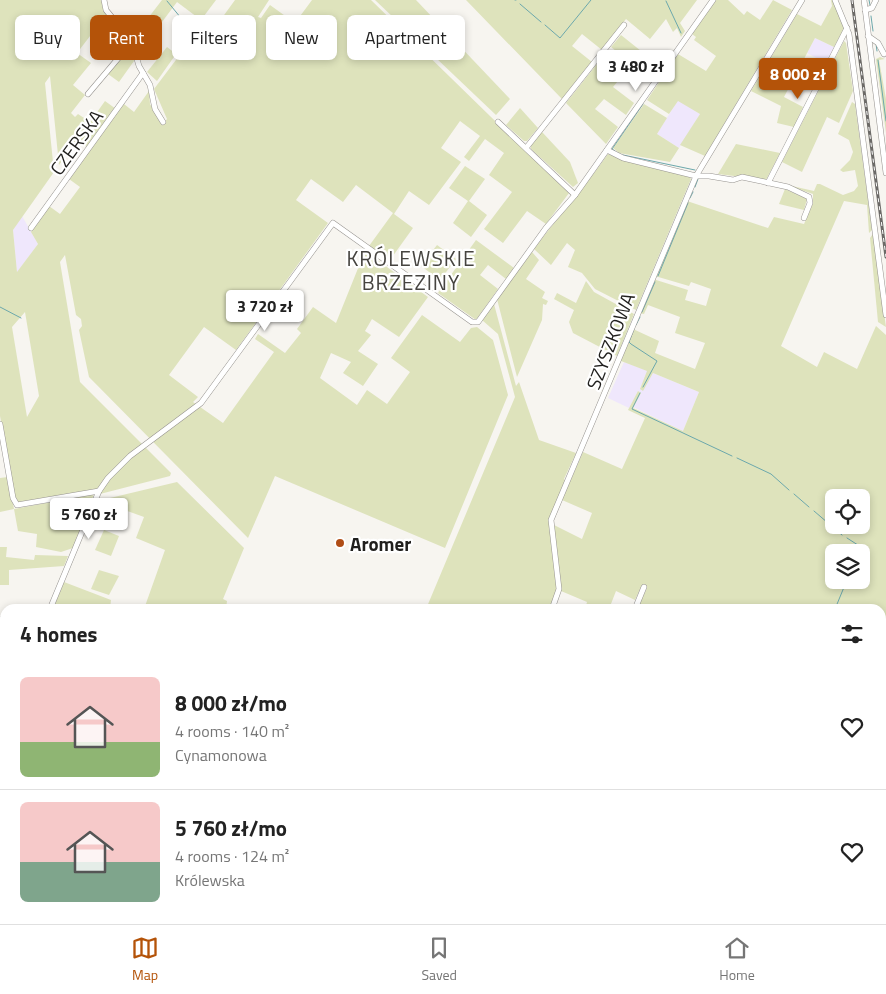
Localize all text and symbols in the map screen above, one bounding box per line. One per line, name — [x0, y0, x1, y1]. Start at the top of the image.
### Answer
chip: Buy — [15, 15, 80, 60]
chip: Rent — [90, 15, 162, 60]
chip: Filters — [172, 15, 256, 60]
chip: New — [266, 15, 337, 60]
chip: Apartment — [347, 15, 465, 60]
pin: 3 480 zł — [584, 49, 688, 92]
text: 3 480 zł — [608, 54, 664, 78]
pin: 8 000 zł — [746, 58, 850, 100]
text: 8 000 zł — [770, 62, 826, 86]
street label: CZERSKA — [42, 103, 110, 181]
district label: KRÓLEWSKIE BRZEZINY — [346, 242, 476, 298]
street label: SZYSZKOWA — [578, 288, 642, 394]
pin: 3 720 zł — [213, 290, 317, 332]
text: 3 720 zł — [237, 294, 293, 318]
map controls — [825, 489, 870, 589]
button: locate — [825, 489, 870, 534]
pin: 5 760 zł — [37, 498, 141, 540]
text: 5 760 zł — [61, 502, 117, 526]
place label: Aromer — [350, 529, 411, 558]
marker: Aromer — [334, 537, 346, 549]
button: layers — [825, 544, 870, 589]
text: 4 homes — [20, 618, 97, 650]
icon: filters — [838, 620, 866, 648]
text: 8 000 zł/mo — [175, 687, 287, 719]
icon: home — [60, 697, 120, 757]
icon: heart — [838, 713, 866, 741]
text: 4 rooms · 140 m² — [175, 719, 289, 743]
text: Cynamonowa — [175, 743, 267, 767]
text: 5 760 zł/mo — [175, 812, 287, 844]
icon: home — [60, 822, 120, 882]
icon: heart — [838, 838, 866, 866]
text: 4 rooms · 124 m² — [175, 844, 289, 868]
text: Królewska — [175, 868, 245, 892]
tab: Map — [131, 934, 159, 985]
tab: Saved — [421, 934, 457, 985]
tab: Home — [719, 934, 755, 985]

